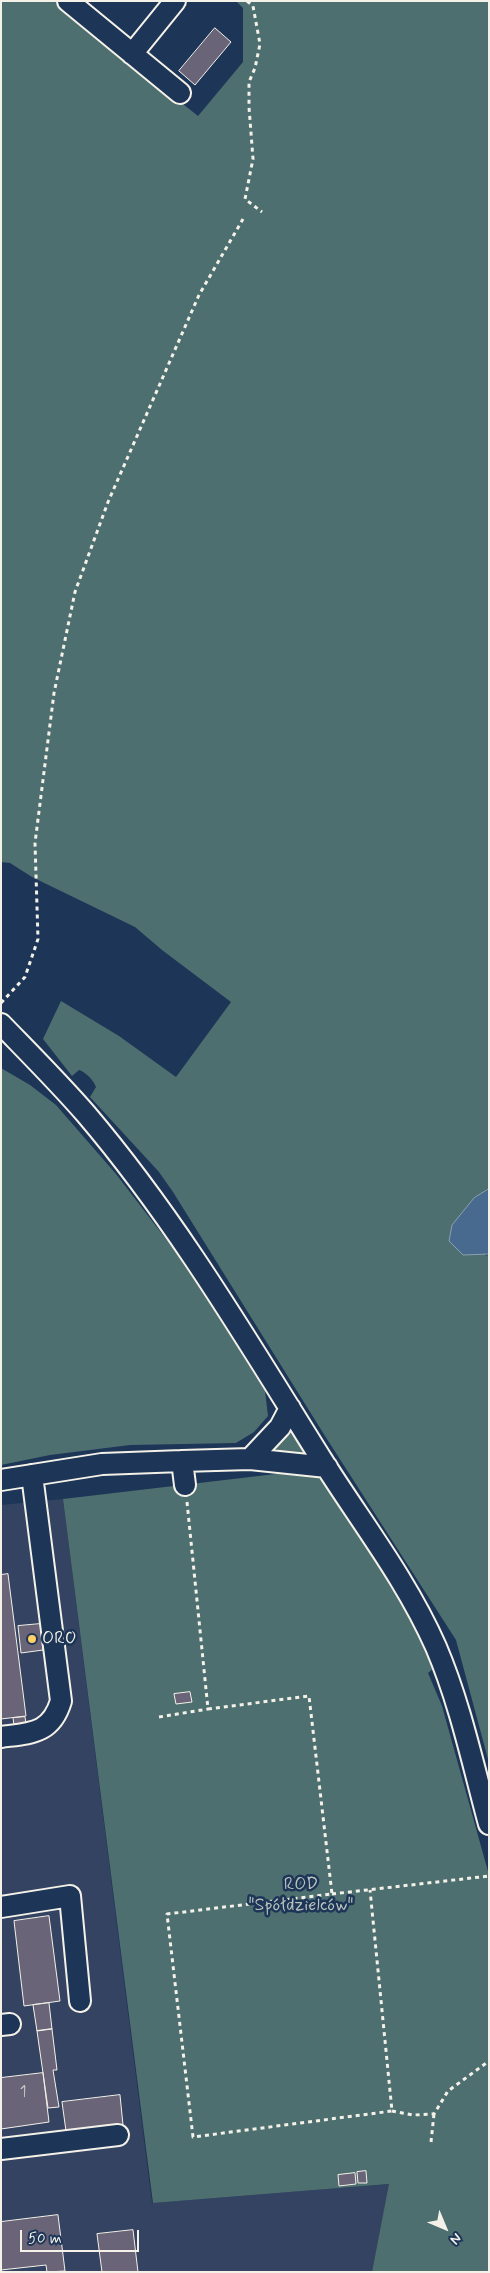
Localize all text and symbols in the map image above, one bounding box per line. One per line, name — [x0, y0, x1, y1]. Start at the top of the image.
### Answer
place label: ORO — [42, 1628, 76, 1650]
marker: ORO — [26, 1633, 38, 1645]
park label: ROD "Spółdzielców" — [249, 1874, 353, 1916]
house number: 1 — [20, 2084, 26, 2102]
north arrow — [420, 2203, 470, 2253]
scale bar — [22, 2220, 141, 2252]
text: 50 m — [28, 2229, 62, 2249]
text: N — [446, 2229, 465, 2248]

